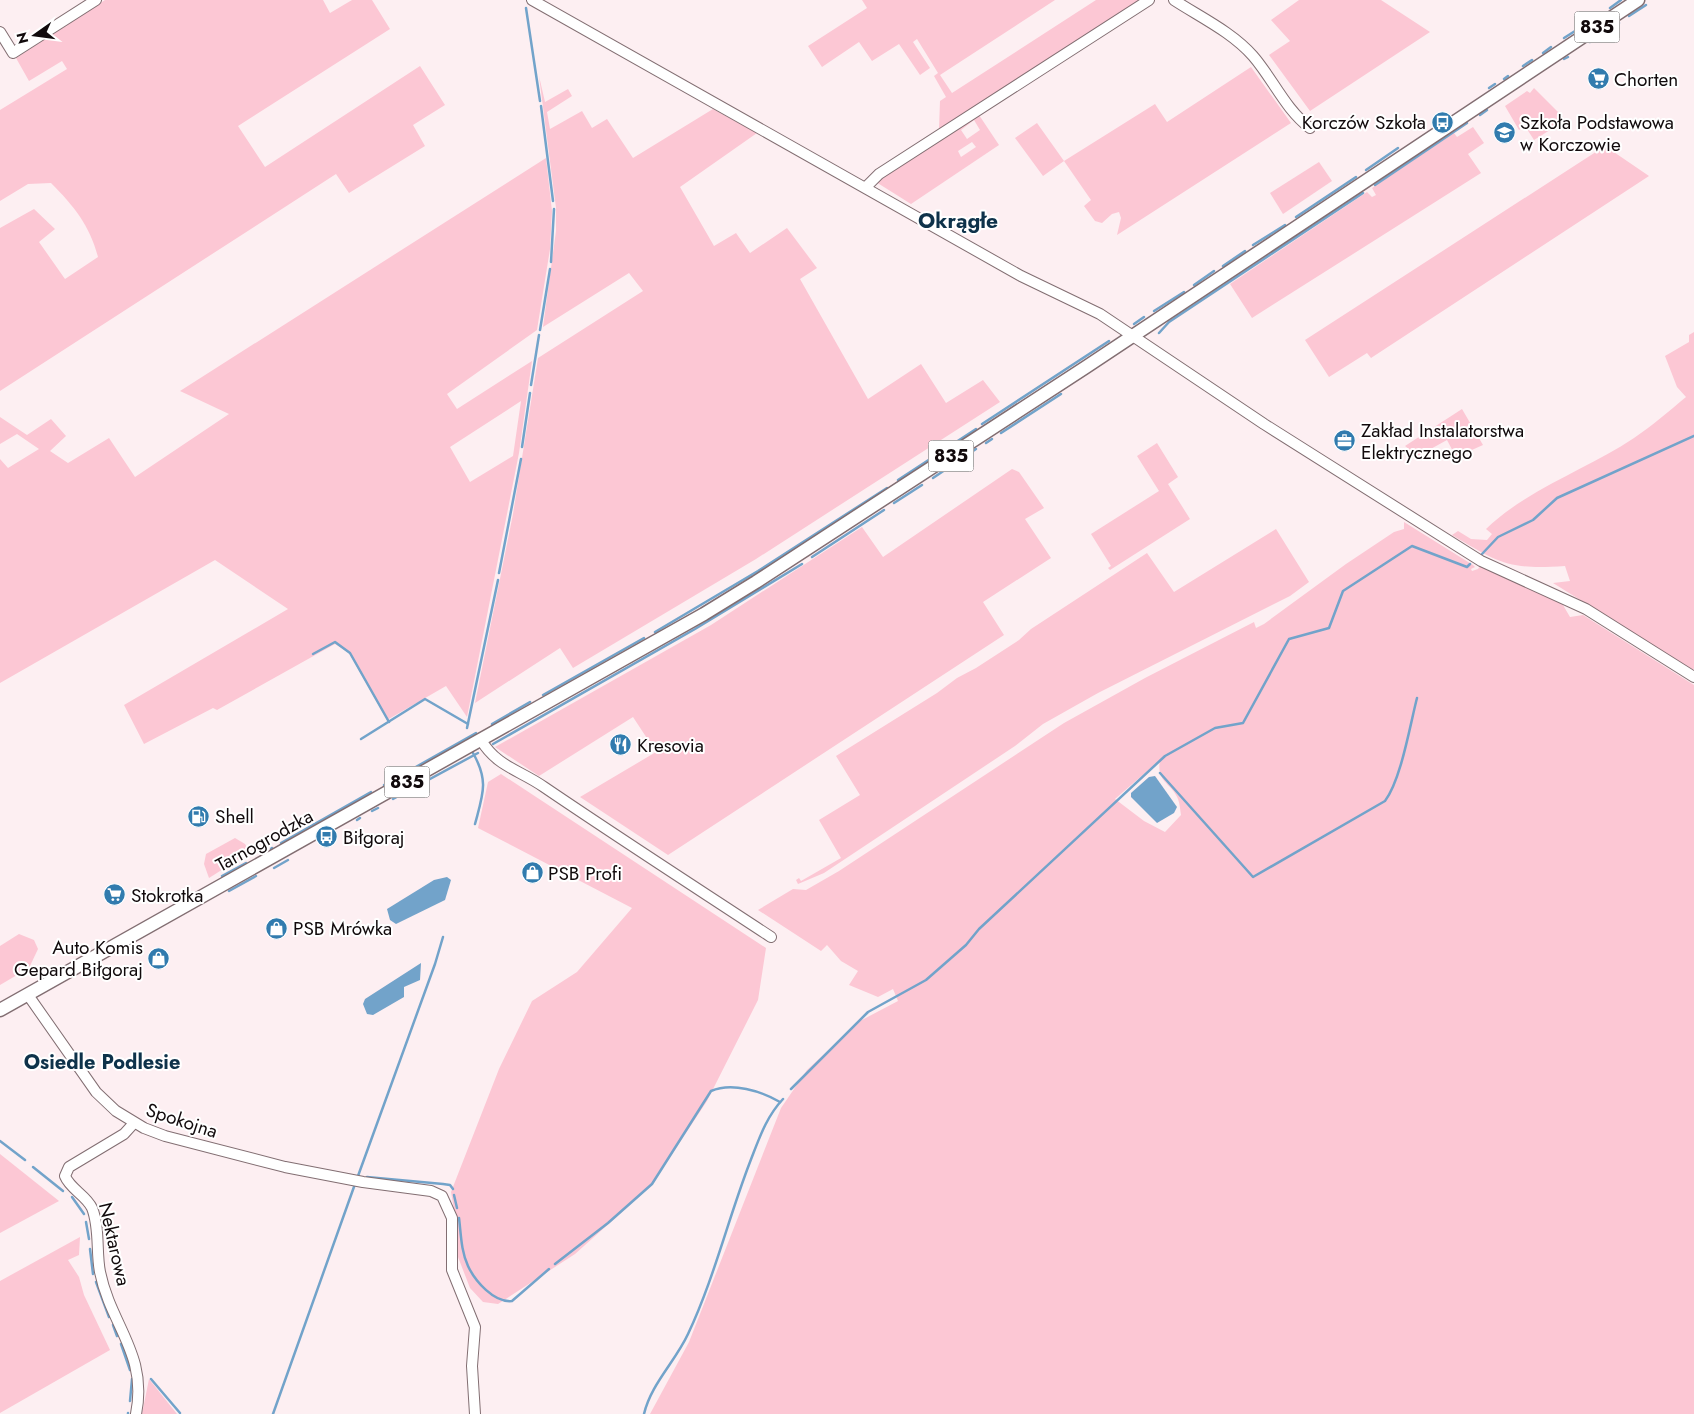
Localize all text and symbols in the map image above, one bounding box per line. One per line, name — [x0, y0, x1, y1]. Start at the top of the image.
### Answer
north arrow — [10, 10, 60, 60]
road number: 835 — [1574, 12, 1620, 42]
text: N — [11, 30, 33, 46]
place label: Chorten — [1614, 66, 1678, 93]
supermarket icon: Chorten — [1586, 67, 1610, 91]
place label: Korczów Szkoła — [1302, 109, 1426, 136]
place label: Szkoła Podstawowa w Korczowie — [1520, 109, 1674, 158]
bus stop icon: Korczów Szkoła — [1430, 110, 1454, 134]
school or university icon: Szkoła Podstawowa w Korczowie — [1492, 121, 1516, 145]
district label: Okrągłe — [918, 206, 998, 236]
place label: Zakład Instalatorstwa Elektrycznego — [1361, 417, 1524, 466]
office icon: Zakład Instalatorstwa Elektrycznego — [1333, 429, 1357, 453]
road number: 835 — [928, 441, 974, 472]
place label: Kresovia — [637, 732, 704, 759]
restaurant icon: Kresovia — [609, 733, 633, 757]
road number: 835 — [384, 766, 430, 798]
street label: Tarnogrodzka — [211, 803, 318, 878]
place label: Shell — [215, 803, 254, 830]
fuel station icon: Shell — [187, 804, 211, 828]
place label: Biłgoraj — [343, 824, 405, 851]
bus stop icon: Biłgoraj — [315, 825, 339, 849]
place label: PSB Profi — [548, 860, 622, 887]
shop icon: PSB Profi — [520, 861, 544, 885]
place label: Stokrotka — [131, 882, 203, 909]
supermarket icon: Stokrotka — [103, 883, 127, 907]
place label: PSB Mrówka — [293, 915, 392, 942]
shop icon: PSB Mrówka — [265, 916, 289, 940]
place label: Auto Komis Gepard Biłgoraj — [14, 934, 143, 983]
shop icon: Auto Komis Gepard Biłgoraj — [147, 946, 171, 970]
district label: Osiedle Podlesie — [24, 1048, 180, 1077]
street label: Spokojna — [143, 1096, 221, 1145]
street label: Nektarowa — [92, 1200, 137, 1289]

